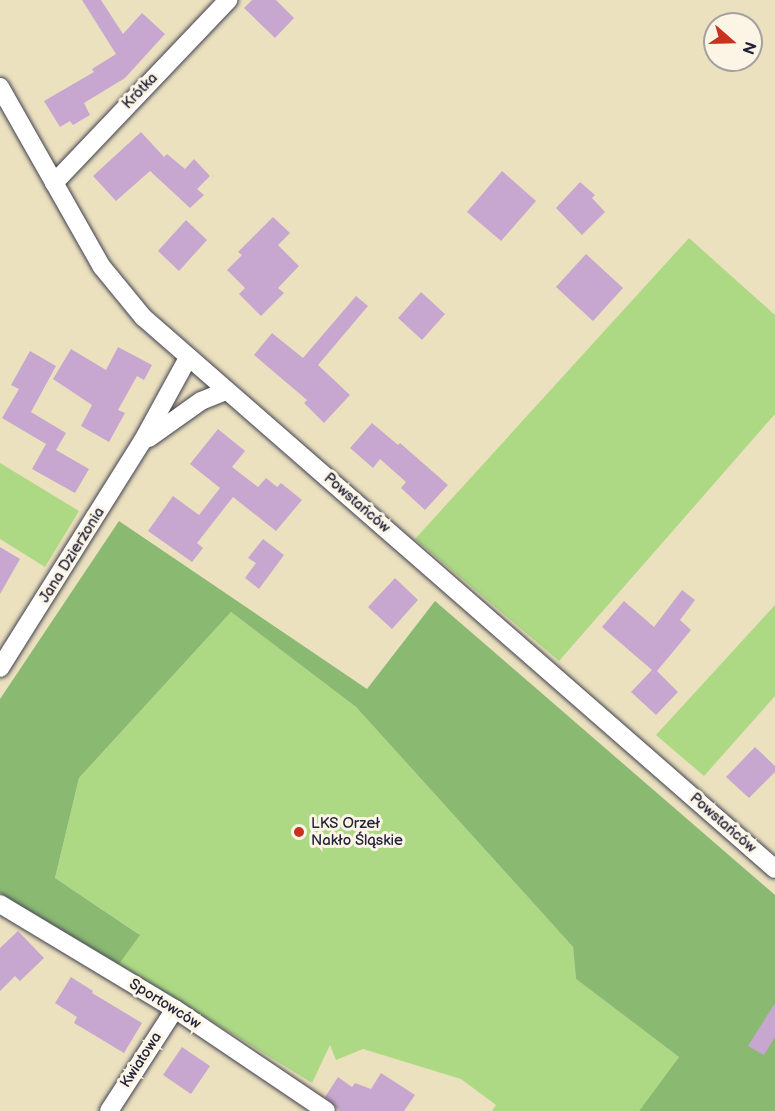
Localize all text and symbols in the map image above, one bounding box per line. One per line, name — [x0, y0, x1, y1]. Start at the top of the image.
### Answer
north arrow — [703, 12, 763, 72]
text: N — [738, 39, 759, 57]
street label: Krótka — [118, 69, 162, 113]
street label: Powstańców — [320, 469, 394, 537]
street label: Jana Dzierżonia — [35, 504, 109, 606]
street label: Powstańców — [686, 789, 760, 857]
place label: LKS Orzeł Nakło Śląskie — [311, 814, 403, 849]
marker: LKS Orzeł Nakło Śląskie — [292, 825, 306, 839]
street label: Sportowców — [126, 975, 204, 1033]
street label: Kwiatowa — [116, 1029, 166, 1091]

